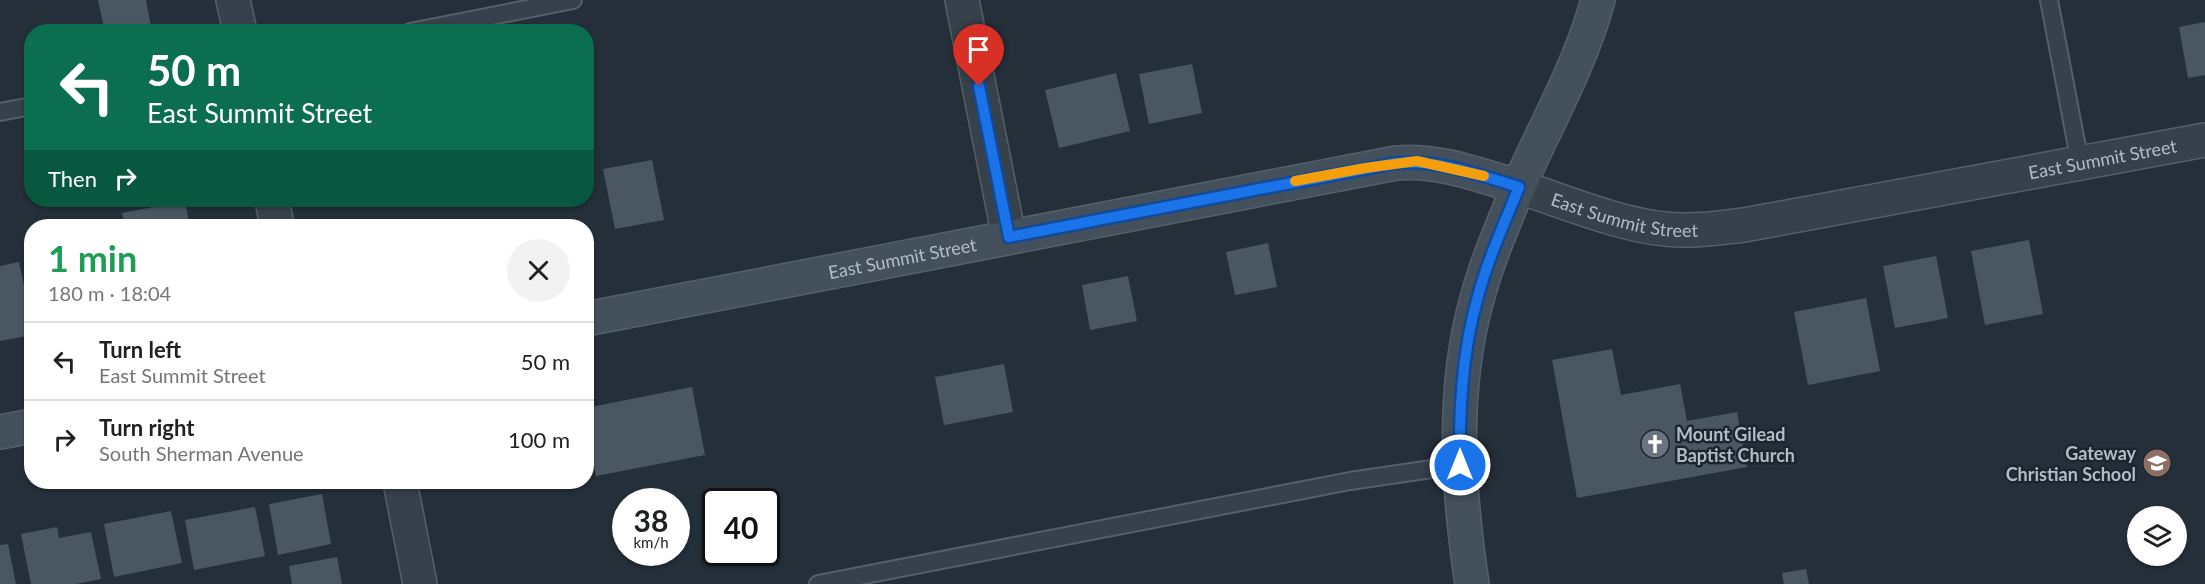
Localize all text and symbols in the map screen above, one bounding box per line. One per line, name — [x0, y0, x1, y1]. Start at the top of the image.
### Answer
pin — [953, 24, 1004, 86]
icon: arrive — [962, 33, 995, 66]
text: 50 m — [147, 45, 241, 95]
icon: left — [48, 48, 126, 126]
text: East Summit Street — [147, 96, 372, 129]
street label: East Summit Street — [2027, 134, 2179, 183]
icon: right — [109, 162, 142, 195]
text: Then — [48, 165, 97, 192]
street label: East Summit Street — [1548, 188, 1699, 241]
street label: East Summit Street — [826, 233, 979, 283]
text: 1 min — [48, 236, 137, 280]
button: close — [507, 239, 570, 302]
text: 180 m · 18:04 — [48, 281, 171, 305]
text: Turn left — [99, 336, 181, 363]
icon: left — [48, 345, 81, 378]
text: 50 m — [521, 348, 570, 375]
text: East Summit Street — [99, 363, 266, 387]
text: Turn right — [99, 414, 194, 441]
icon: right — [48, 423, 81, 456]
place label: Mount Gilead Baptist Church — [1676, 423, 1795, 466]
text: 100 m — [508, 426, 570, 453]
church icon: Mount Gilead Baptist Church — [1639, 428, 1671, 460]
position arrow — [1428, 433, 1492, 497]
text: South Sherman Avenue — [99, 441, 304, 465]
place label: Gateway Christian School — [2006, 442, 2137, 485]
school or university icon: Gateway Christian School — [2141, 447, 2173, 479]
speed limit sign: 40 — [702, 488, 780, 566]
text: 38 — [634, 502, 668, 538]
map controls — [2127, 506, 2187, 566]
button: layers — [2127, 506, 2187, 566]
text: km/h — [633, 533, 669, 551]

